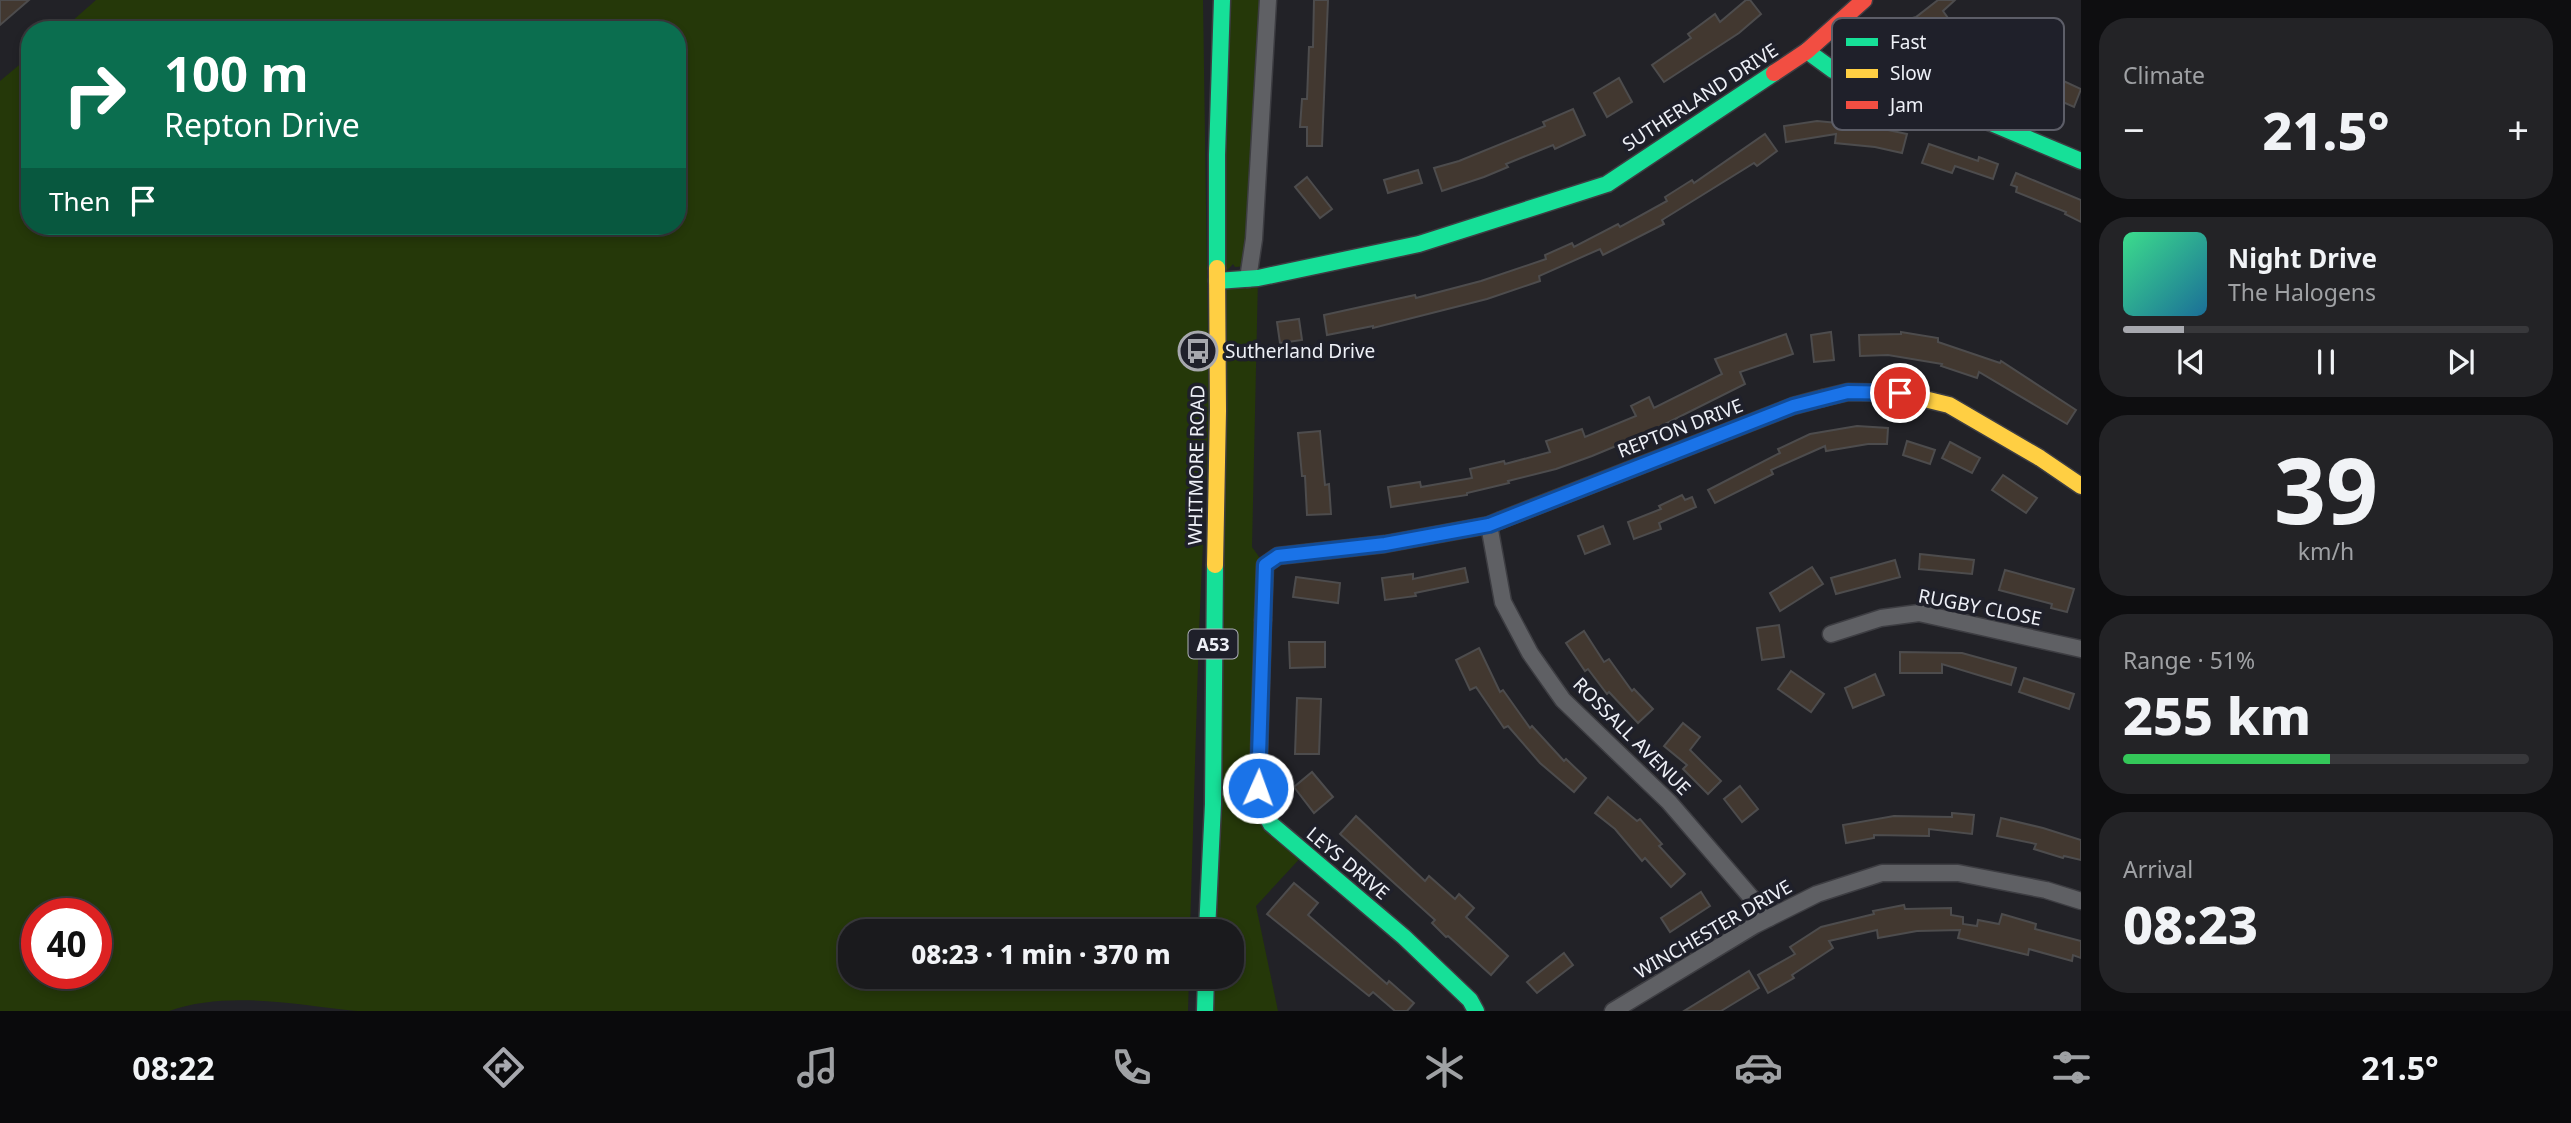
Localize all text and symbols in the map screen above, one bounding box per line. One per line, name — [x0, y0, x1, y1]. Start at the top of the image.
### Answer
legend — [1832, 18, 2064, 130]
text: Fast — [1890, 29, 1927, 55]
street label: SUTHERLAND DRIVE — [1617, 37, 1783, 157]
text: 100 m — [164, 40, 309, 106]
icon: right — [49, 49, 140, 140]
text: Climate — [2123, 59, 2205, 91]
text: Slow — [1890, 60, 1931, 86]
text: Jam — [1888, 92, 1924, 118]
text: 21.5° — [2263, 94, 2389, 165]
text: Repton Drive — [164, 103, 360, 146]
text: − — [2123, 103, 2145, 155]
text: + — [2507, 103, 2529, 155]
icon: arrive — [124, 182, 162, 220]
text: Then — [49, 183, 110, 219]
text: Night Drive — [2228, 240, 2377, 276]
text: The Halogens — [2228, 276, 2376, 308]
bus stop icon: Sutherland Drive — [1177, 330, 1219, 372]
place label: Sutherland Drive — [1225, 338, 1375, 364]
icon: previous — [2172, 343, 2210, 381]
icon: pause — [2307, 343, 2345, 381]
icon: next — [2442, 343, 2480, 381]
pin — [1870, 363, 1930, 423]
icon: arrive — [1881, 374, 1919, 412]
street label: WHITMORE ROAD — [1182, 385, 1210, 545]
street label: REPTON DRIVE — [1614, 392, 1746, 464]
text: 39 — [2274, 427, 2378, 551]
text: km/h — [2298, 535, 2354, 567]
street label: RUGBY CLOSE — [1916, 582, 2044, 632]
road number: A53 — [1188, 630, 1238, 658]
text: Range · 51% — [2123, 644, 2255, 676]
street label: ROSSALL AVENUE — [1567, 671, 1697, 801]
text: 255 km — [2123, 679, 2311, 750]
position arrow — [1221, 751, 1295, 825]
street label: LEYS DRIVE — [1301, 821, 1395, 905]
text: Arrival — [2123, 853, 2193, 885]
street label: WINCHESTER DRIVE — [1630, 873, 1796, 985]
text: 08:23 — [2123, 888, 2258, 959]
speed limit sign: 40 — [21, 898, 112, 989]
text: 08:23 · 1 min · 370 m — [911, 936, 1171, 972]
icon: directions — [479, 1043, 528, 1092]
icon: music — [793, 1043, 842, 1092]
icon: phone — [1107, 1043, 1156, 1092]
icon: climate — [1420, 1043, 1469, 1092]
icon: car — [1734, 1043, 1783, 1092]
icon: filters — [2047, 1043, 2096, 1092]
text: 08:22 — [132, 1046, 215, 1089]
text: 21.5° — [2361, 1046, 2439, 1089]

